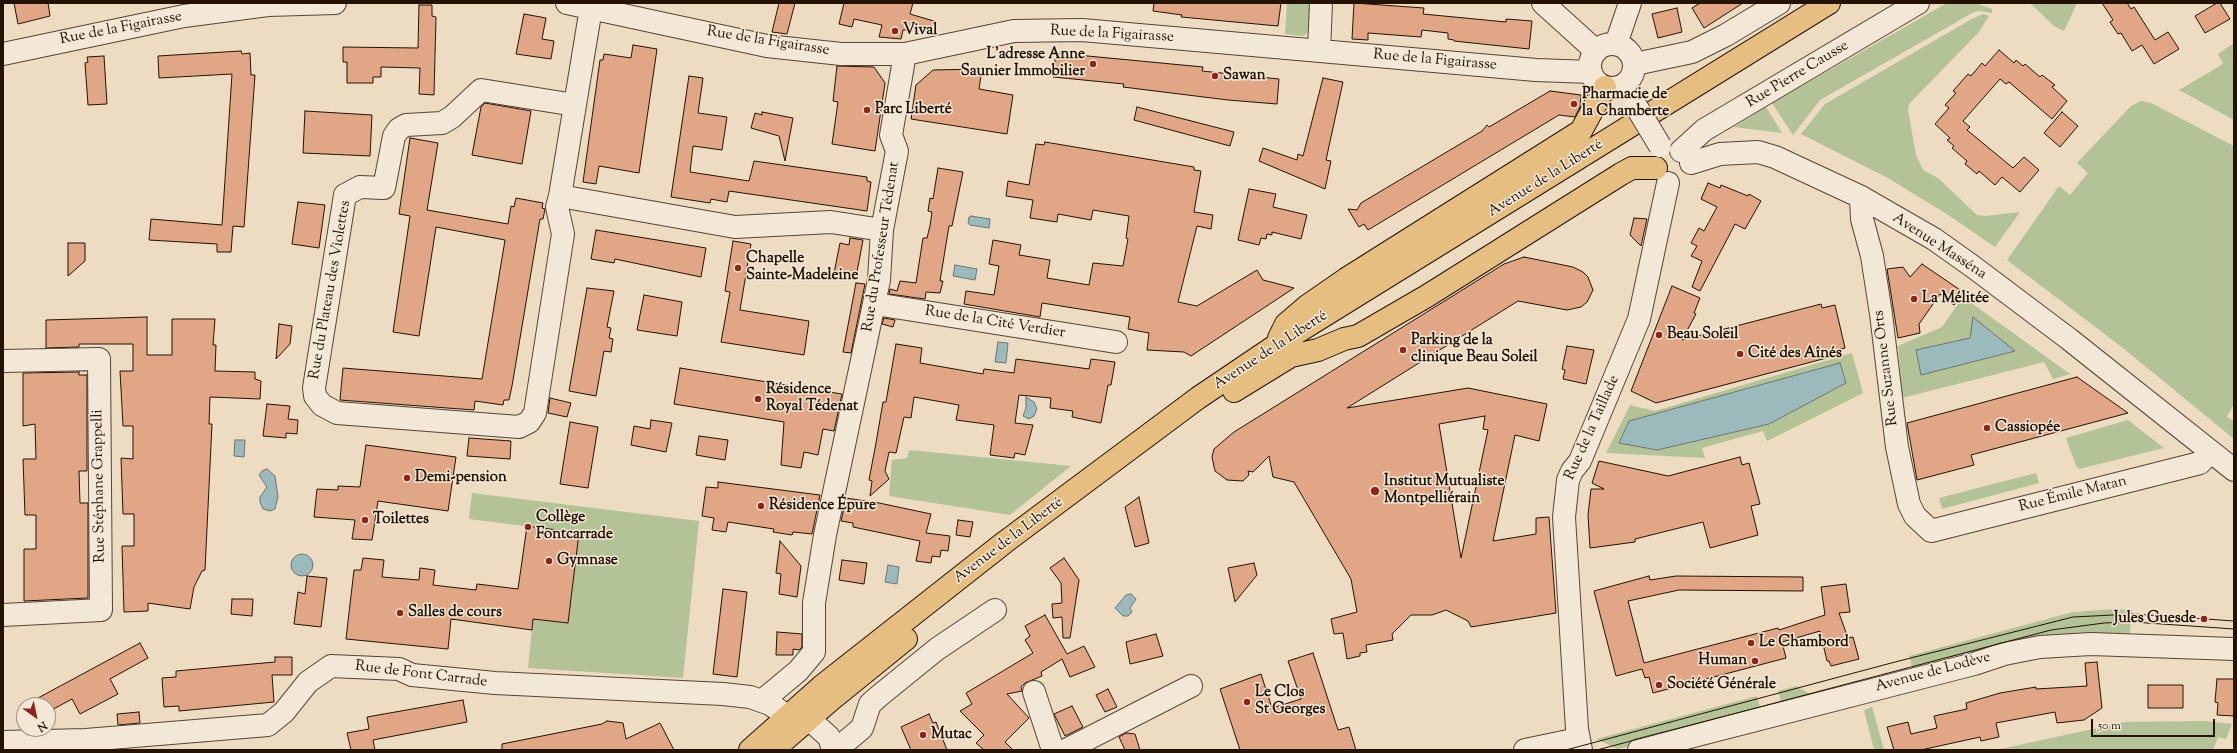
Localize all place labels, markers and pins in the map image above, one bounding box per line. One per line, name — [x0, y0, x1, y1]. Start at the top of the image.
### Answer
place label: Vival — [903, 22, 937, 40]
marker: Vival — [890, 26, 900, 36]
place label: L'adresse Anne Saunier Immobilier — [961, 46, 1085, 81]
marker: L'adresse Anne Saunier Immobilier — [1088, 59, 1098, 69]
place label: Sawan — [1223, 67, 1266, 85]
marker: Sawan — [1210, 71, 1220, 81]
place label: Pharmacie de la Chamberte — [1582, 86, 1669, 121]
marker: Pharmacie de la Chamberte — [1569, 99, 1579, 109]
place label: Parc Liberté — [875, 101, 952, 119]
marker: Parc Liberté — [862, 105, 872, 115]
place label: Chapelle Sainte-Madeleine — [746, 250, 859, 285]
marker: Chapelle Sainte-Madeleine — [733, 263, 743, 273]
place label: La Mélitée — [1922, 290, 1989, 308]
marker: La Mélitée — [1909, 294, 1919, 304]
place label: Beau Soleil — [1667, 326, 1739, 344]
marker: Beau Soleil — [1654, 330, 1664, 340]
place label: Parking de la clinique Beau Soleil — [1411, 332, 1538, 367]
marker: Parking de la clinique Beau Soleil — [1398, 345, 1408, 355]
place label: Cité des Aînés — [1748, 345, 1842, 363]
marker: Cité des Aînés — [1735, 349, 1745, 359]
place label: Résidence Royal Tédenat — [766, 381, 858, 416]
marker: Résidence Royal Tédenat — [753, 394, 763, 404]
place label: Cassiopée — [1995, 419, 2060, 437]
marker: Cassiopée — [1982, 423, 1992, 433]
place label: Demi-pension — [415, 469, 507, 487]
marker: Demi-pension — [402, 473, 412, 483]
place label: Institut Mutualiste Montpelliérain — [1384, 473, 1504, 508]
marker: Institut Mutualiste Montpelliérain — [1369, 485, 1381, 497]
place label: Résidence Épure — [769, 497, 876, 515]
marker: Résidence Épure — [756, 501, 766, 511]
place label: Collège Fontcarrade — [536, 509, 613, 544]
place label: Toilettes — [373, 511, 429, 529]
marker: Toilettes — [360, 515, 370, 525]
marker: Collège Fontcarrade — [523, 522, 533, 532]
place label: Gymnase — [557, 552, 618, 570]
marker: Gymnase — [544, 556, 554, 566]
place label: Salles de cours — [408, 604, 502, 622]
marker: Salles de cours — [395, 608, 405, 618]
place label: Jules Guesde — [2114, 610, 2196, 628]
marker: Jules Guesde — [2199, 614, 2209, 624]
place label: Le Chambord — [1759, 634, 1849, 652]
marker: Le Chambord — [1746, 638, 1756, 648]
place label: Human — [1698, 652, 1747, 670]
marker: Human — [1750, 656, 1760, 666]
place label: Société Générale — [1667, 676, 1776, 694]
marker: Société Générale — [1654, 680, 1664, 690]
place label: Le Clos St Georges — [1255, 684, 1325, 719]
marker: Le Clos St Georges — [1242, 697, 1252, 707]
place label: Mutac — [931, 726, 972, 744]
marker: Mutac — [918, 730, 928, 740]

